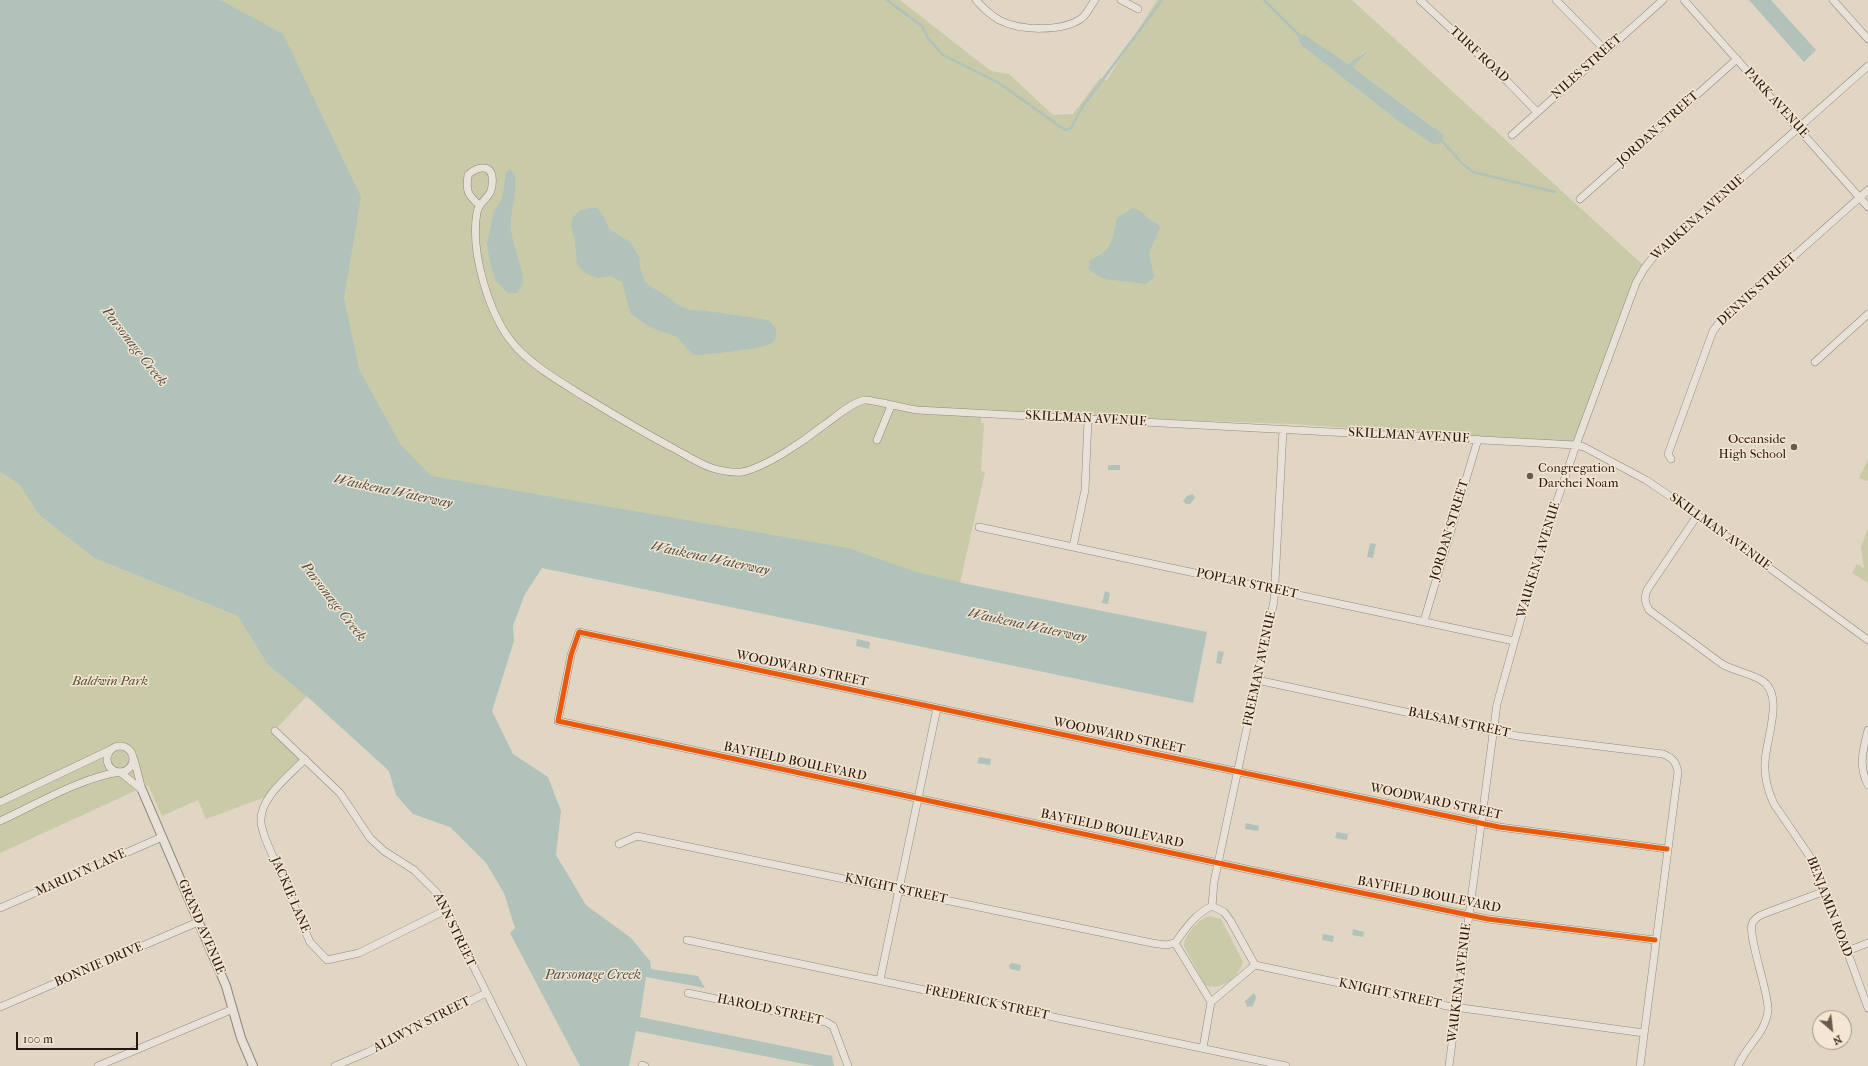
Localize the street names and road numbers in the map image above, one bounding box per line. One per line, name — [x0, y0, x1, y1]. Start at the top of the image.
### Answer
street label: TURF ROAD — [1446, 24, 1512, 86]
street label: NILES STREET — [1548, 31, 1626, 103]
street label: PARK AVENUE — [1740, 65, 1812, 141]
street label: JORDAN STREET — [1614, 88, 1702, 170]
street label: WAUKENA AVENUE — [1648, 172, 1748, 264]
street label: DENNIS STREET — [1714, 250, 1800, 330]
street label: SKILLMAN AVENUE — [1025, 408, 1147, 430]
street label: SKILLMAN AVENUE — [1348, 425, 1470, 447]
street label: JORDAN STREET — [1427, 478, 1473, 582]
street label: SKILLMAN AVENUE — [1666, 490, 1774, 574]
street label: WAUKENA AVENUE — [1514, 500, 1564, 620]
street label: POPLAR STREET — [1195, 566, 1299, 602]
street label: FREEMAN AVENUE — [1240, 610, 1280, 728]
street label: WOODWARD STREET — [735, 647, 869, 691]
street label: BALSAM STREET — [1406, 705, 1512, 741]
street label: WOODWARD STREET — [1052, 714, 1186, 758]
street label: BAYFIELD BOULEVARD — [722, 739, 868, 785]
street label: WOODWARD STREET — [1369, 780, 1503, 824]
street label: BAYFIELD BOULEVARD — [1039, 806, 1185, 852]
street label: MARILYN LANE — [33, 846, 129, 900]
street label: JACKIE LANE — [267, 855, 313, 935]
street label: BENJAMIN ROAD — [1803, 855, 1855, 959]
street label: KNIGHT STREET — [843, 870, 949, 908]
street label: BAYFIELD BOULEVARD — [1356, 873, 1502, 917]
street label: GRAND AVENUE — [174, 877, 228, 977]
street label: ANN STREET — [429, 890, 479, 970]
street label: WAUKENA AVENUE — [1445, 922, 1475, 1044]
street label: BONNIE DRIVE — [52, 939, 146, 991]
street label: KNIGHT STREET — [1337, 975, 1443, 1013]
street label: FREDERICK STREET — [923, 982, 1051, 1024]
street label: HAROLD STREET — [716, 991, 824, 1029]
street label: ALLWYN STREET — [371, 994, 473, 1056]

